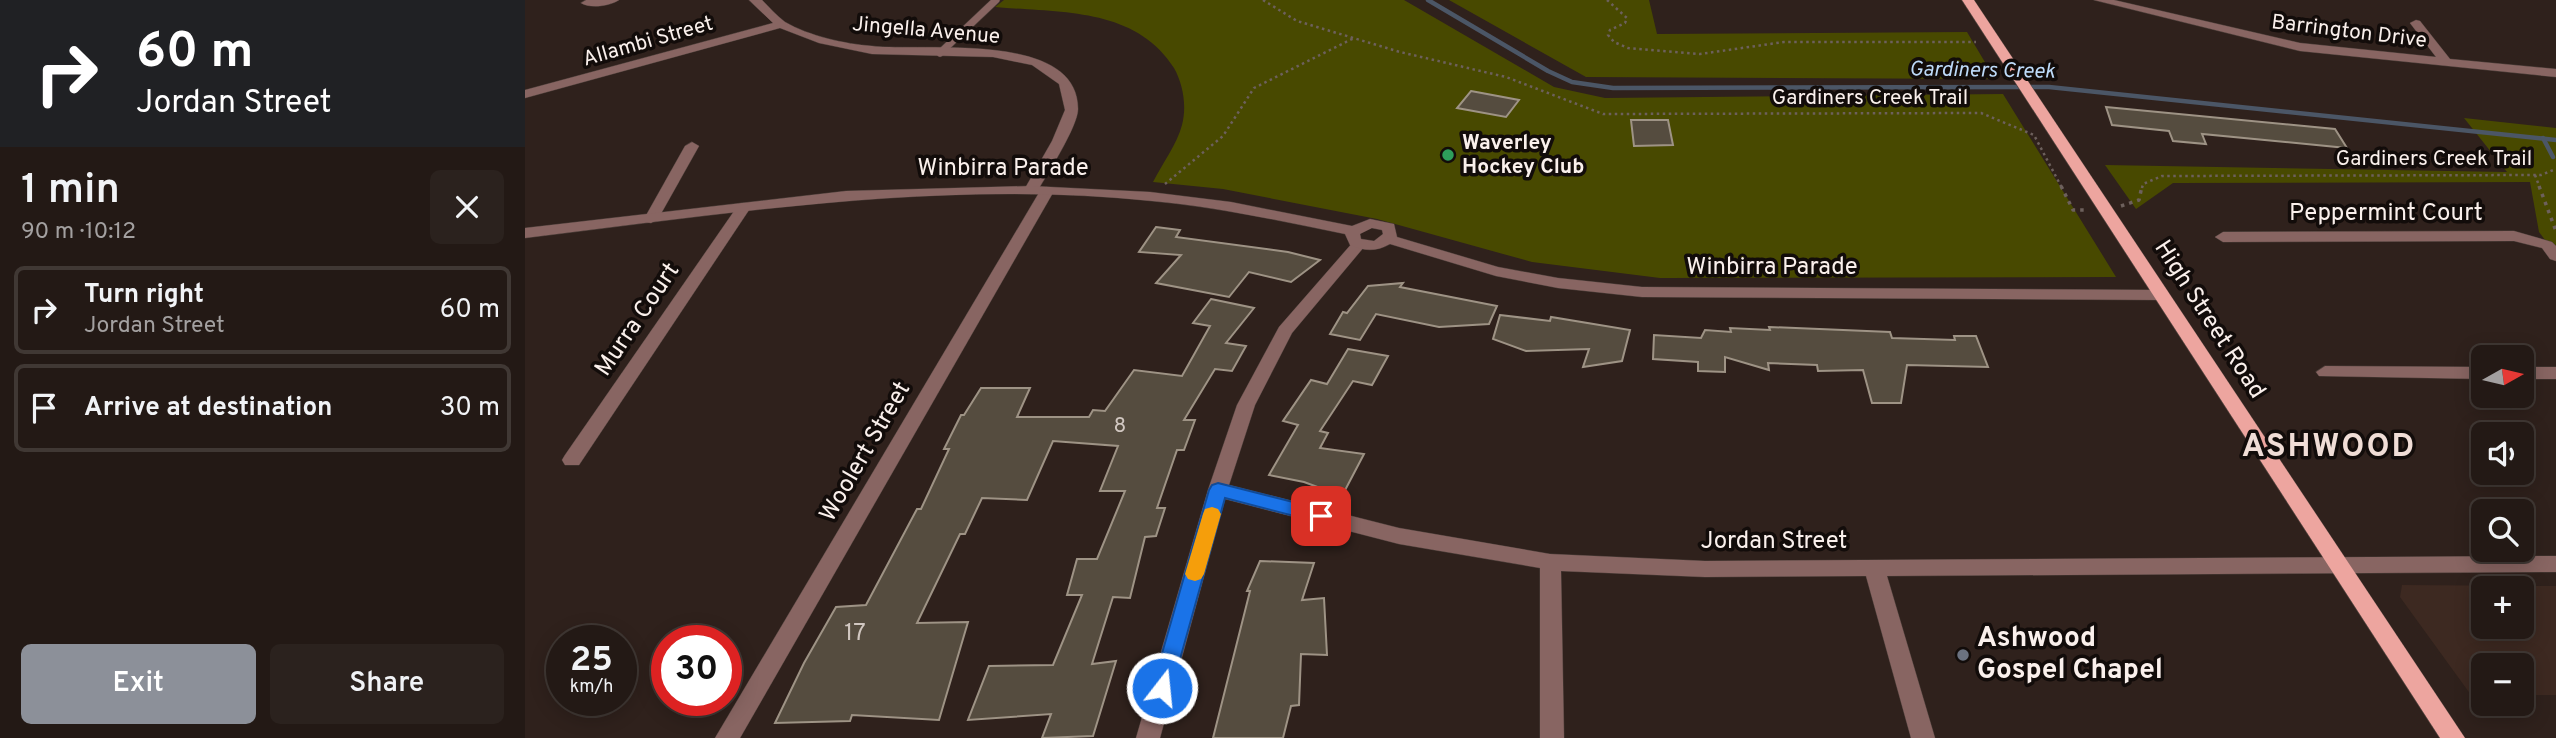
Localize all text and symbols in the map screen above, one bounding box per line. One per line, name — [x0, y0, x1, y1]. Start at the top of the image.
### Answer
street label: Barrington Drive — [2270, 9, 2428, 55]
street label: Allambi Street — [580, 11, 716, 73]
street label: Jingella Avenue — [851, 11, 1001, 51]
text: 60 m — [136, 23, 254, 85]
icon: right — [21, 28, 112, 119]
water label: Gardiners Creek — [1909, 56, 2056, 86]
text: Jordan Street — [136, 84, 332, 124]
street label: Gardiners Creek Trail — [1772, 85, 1968, 112]
place label: Waverley Hockey Club — [1462, 130, 1584, 181]
street label: Gardiners Creek Trail — [2336, 146, 2532, 173]
marker: Waverley Hockey Club — [1440, 147, 1456, 163]
street label: Winbirra Parade — [917, 154, 1089, 184]
text: 1 min — [21, 165, 120, 218]
button: close — [430, 170, 504, 244]
street label: Peppermint Court — [2289, 199, 2483, 229]
text: 90 m · 10:12 — [21, 218, 136, 247]
street label: High Street Road — [2147, 235, 2271, 405]
street label: Winbirra Parade — [1686, 253, 1858, 283]
street label: Murra Court — [589, 257, 687, 383]
text: Turn right — [84, 279, 204, 312]
icon: right — [25, 291, 63, 329]
text: 60 m — [440, 294, 500, 327]
text: Jordan Street — [84, 312, 225, 341]
north arrow — [2471, 345, 2534, 408]
map controls — [2471, 345, 2534, 716]
street label: Woolert Street — [814, 377, 918, 527]
icon: arrive — [25, 389, 63, 427]
text: Arrive at destination — [84, 392, 332, 425]
text: 30 m — [440, 392, 500, 425]
house number: 8 — [1114, 413, 1126, 440]
button: sound — [2471, 422, 2534, 485]
district label: ASHWOOD — [2242, 428, 2416, 468]
pin — [1291, 486, 1351, 546]
icon: arrive — [1302, 497, 1340, 535]
button: search — [2471, 499, 2534, 562]
street label: Jordan Street — [1701, 527, 1847, 557]
button: + — [2471, 576, 2534, 639]
house number: 17 — [844, 619, 866, 649]
place label: Ashwood Gospel Chapel — [1977, 621, 2163, 689]
speed limit sign: 30 — [651, 625, 742, 716]
text: 25 — [570, 639, 613, 683]
button: Exit — [21, 644, 256, 724]
button: Share — [270, 644, 504, 724]
marker: Ashwood Gospel Chapel — [1955, 647, 1971, 663]
position arrow — [1125, 651, 1199, 725]
button: − — [2471, 653, 2534, 716]
text: km/h — [570, 676, 613, 699]

